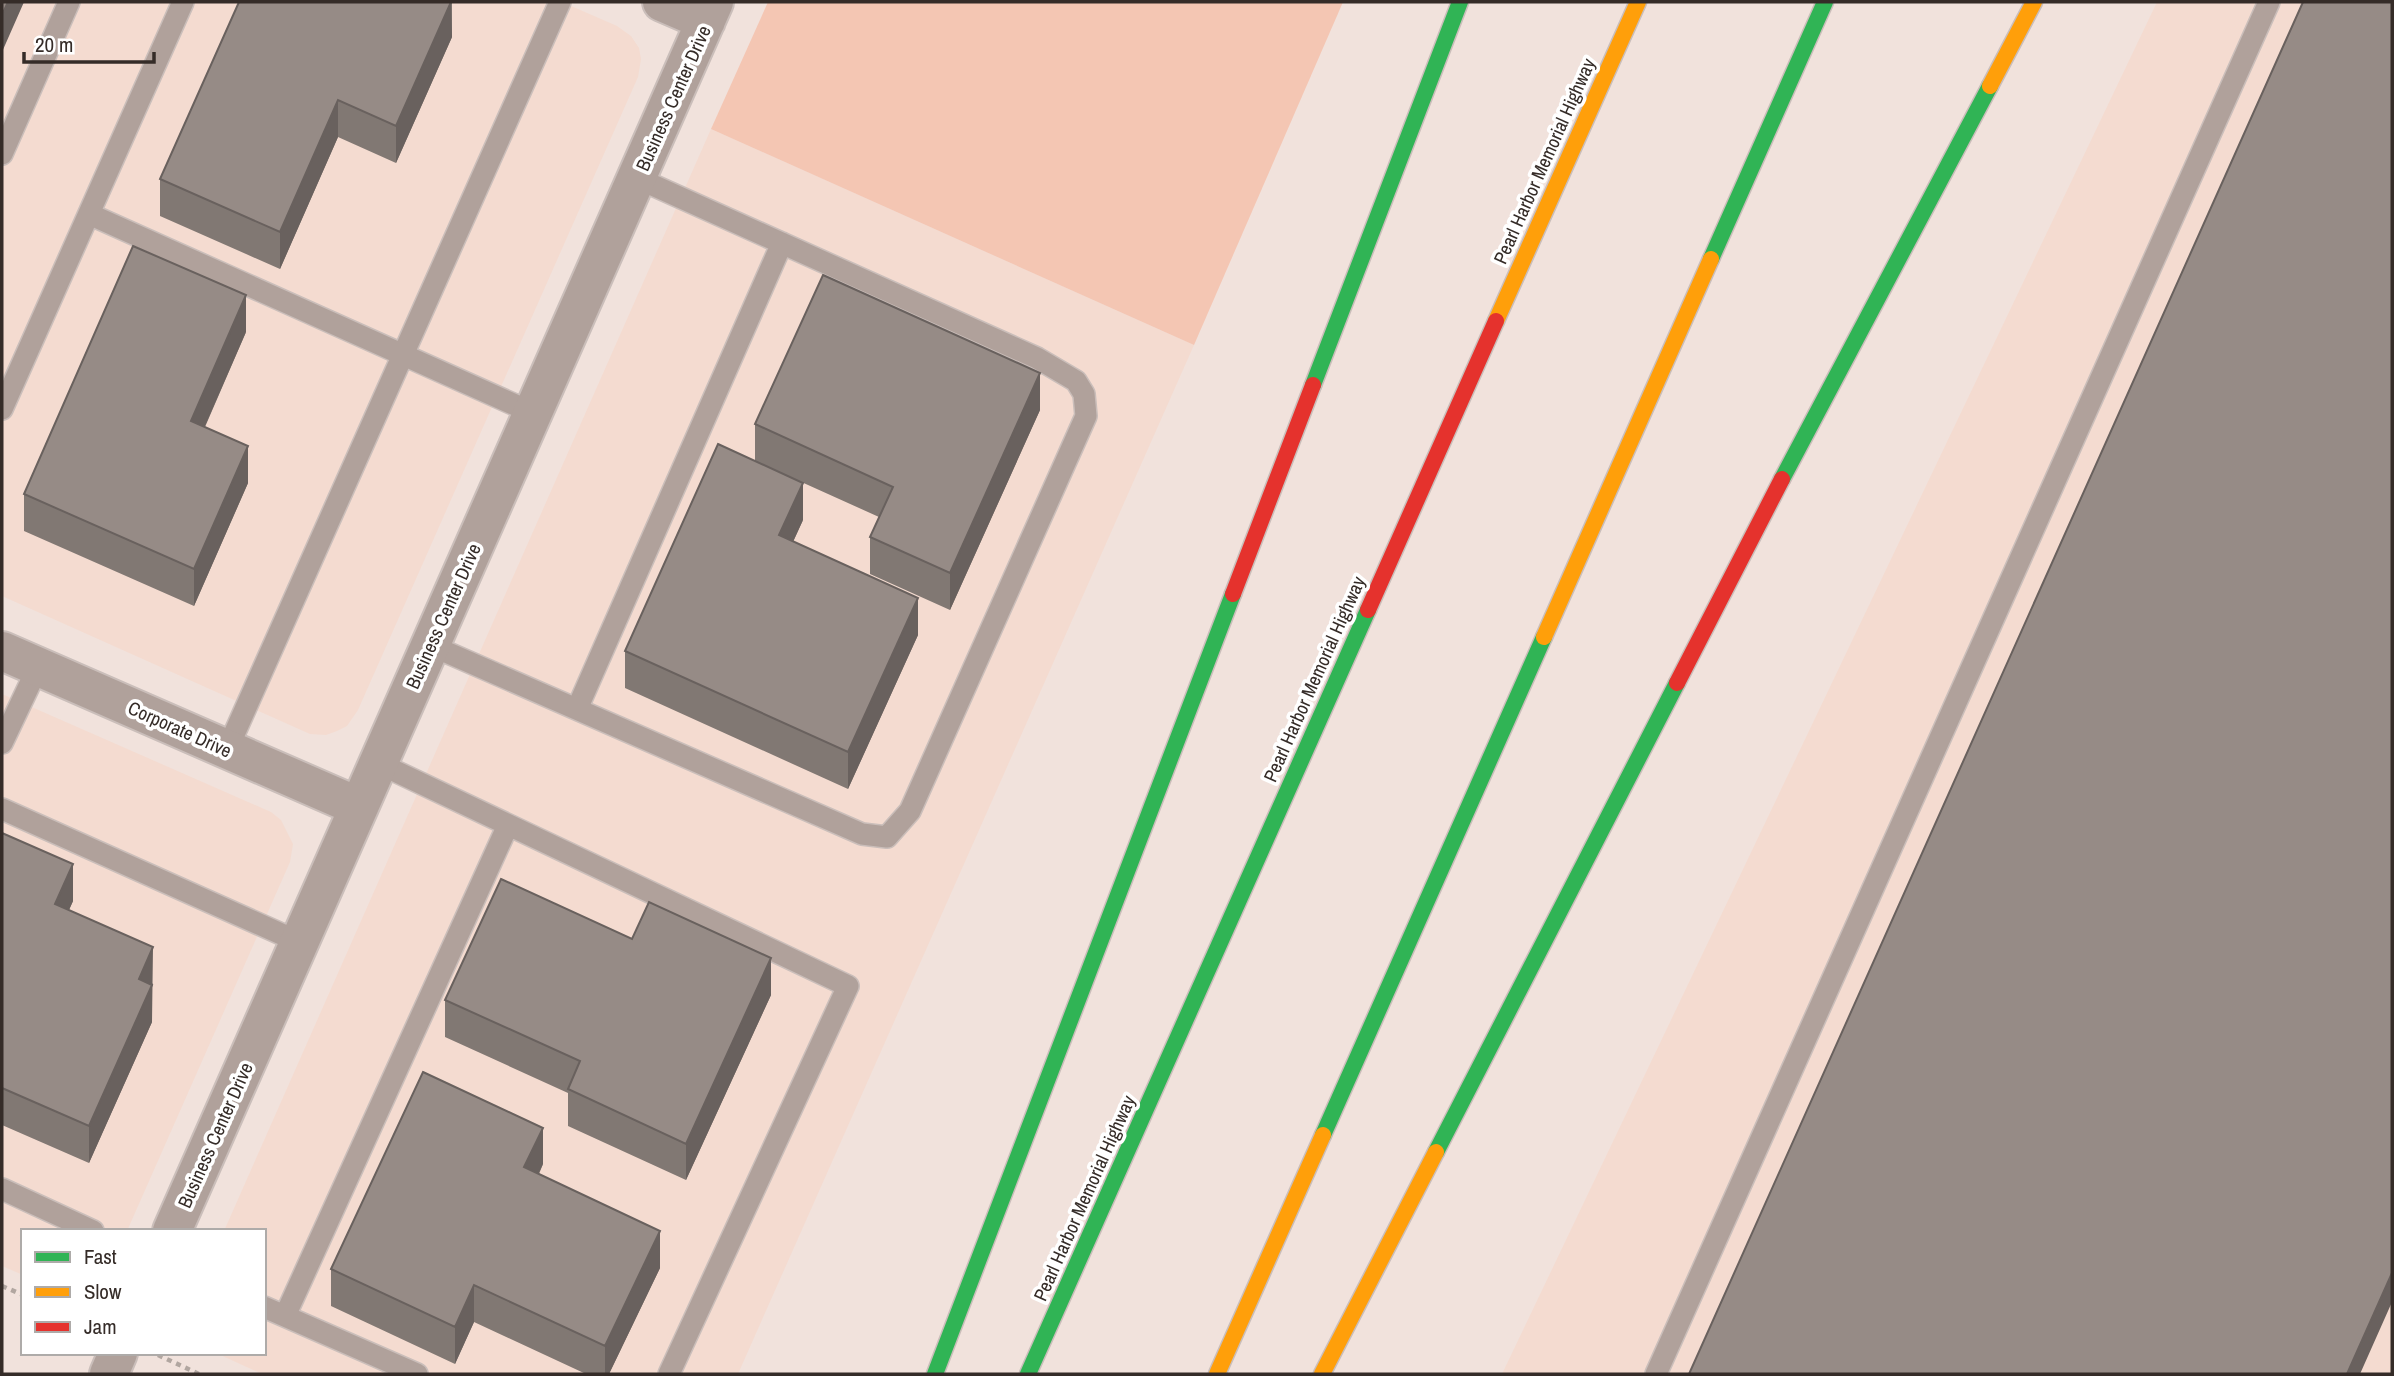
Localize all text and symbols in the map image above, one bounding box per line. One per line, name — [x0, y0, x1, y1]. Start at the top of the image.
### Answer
scale bar — [24, 21, 154, 65]
street label: Business Center Drive — [629, 21, 717, 175]
text: 20 m — [35, 30, 73, 59]
street label: Pearl Harbor Memorial Highway — [1487, 54, 1601, 268]
street label: Business Center Drive — [399, 539, 487, 693]
street label: Pearl Harbor Memorial Highway — [1257, 572, 1371, 786]
street label: Corporate Drive — [124, 695, 236, 763]
street label: Business Center Drive — [171, 1058, 259, 1212]
street label: Pearl Harbor Memorial Highway — [1027, 1091, 1141, 1305]
legend — [21, 1229, 266, 1355]
text: Fast — [84, 1242, 117, 1271]
text: Slow — [84, 1277, 122, 1306]
text: Jam — [84, 1312, 117, 1341]

